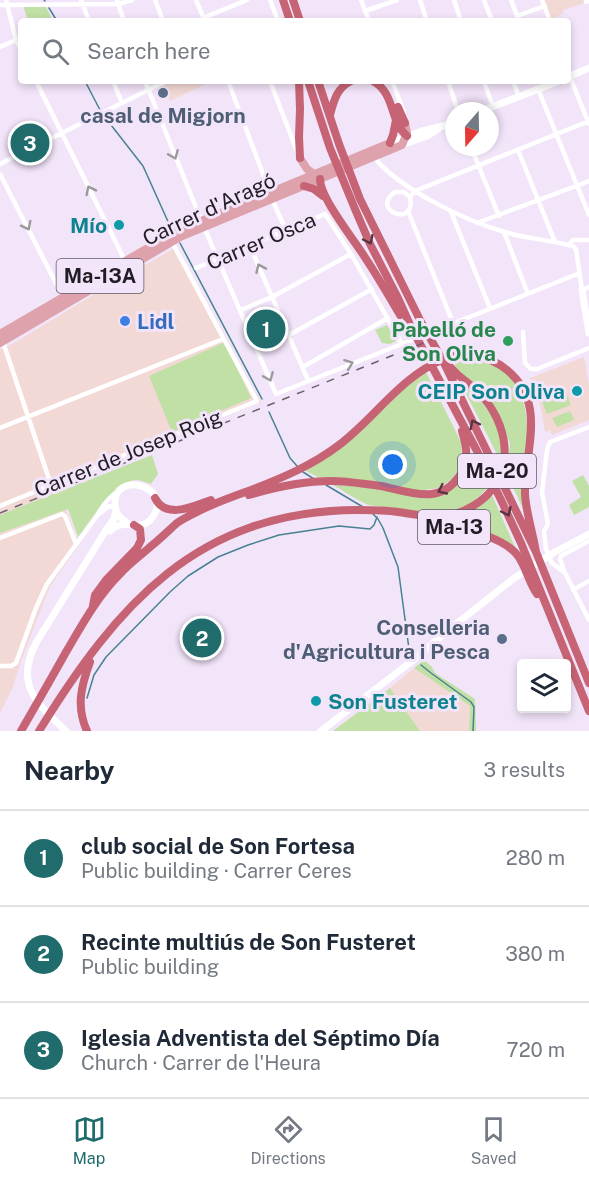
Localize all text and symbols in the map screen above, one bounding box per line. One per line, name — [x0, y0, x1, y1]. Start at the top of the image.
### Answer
search box — [18, 18, 571, 84]
icon: search — [39, 35, 72, 68]
text: Search here — [87, 38, 211, 64]
marker: casal de Migjorn — [156, 86, 170, 100]
north arrow — [445, 102, 499, 156]
place label: casal de Migjorn — [80, 103, 246, 128]
pin: 3 — [10, 120, 50, 166]
one-way arrow — [167, 148, 179, 159]
street label: Carrer d'Aragó — [139, 167, 279, 251]
one-way arrow — [86, 185, 98, 196]
street label: Carrer Osca — [203, 207, 319, 275]
place label: Mío — [70, 213, 107, 238]
marker: Mío — [112, 218, 126, 232]
one-way arrow — [19, 219, 31, 230]
one-way arrow — [362, 233, 374, 244]
road number: Ma-13A — [57, 259, 144, 293]
one-way arrow — [255, 264, 267, 275]
pin: 1 — [246, 306, 286, 352]
place label: Lidl — [137, 309, 175, 334]
marker: Lidl — [118, 314, 132, 328]
place label: Pabelló de Son Oliva — [391, 317, 496, 366]
marker: Pabelló de Son Oliva — [501, 334, 515, 348]
one-way arrow — [343, 359, 354, 371]
one-way arrow — [261, 371, 273, 382]
place label: CEIP Son Oliva — [417, 379, 565, 404]
marker: CEIP Son Oliva — [570, 384, 584, 398]
street label: Carrer de Josep Roig — [30, 404, 226, 502]
one-way arrow — [469, 419, 481, 430]
your location — [378, 450, 407, 479]
road number: Ma-20 — [458, 454, 536, 488]
one-way arrow — [437, 482, 448, 494]
one-way arrow — [499, 505, 511, 516]
road number: Ma-13 — [418, 510, 490, 544]
place label: Conselleria d'Agricultura i Pesca — [283, 615, 490, 664]
pin: 2 — [182, 616, 222, 660]
marker: Conselleria d'Agricultura i Pesca — [495, 632, 509, 646]
map controls — [517, 659, 571, 713]
button: layers — [517, 659, 571, 713]
place label: Son Fusteret — [328, 689, 458, 714]
marker: Son Fusteret — [309, 694, 323, 708]
text: Nearby — [24, 755, 114, 786]
text: 3 results — [484, 758, 565, 782]
text: club social de Son Fortesa — [81, 833, 355, 859]
text: 1 — [39, 846, 48, 870]
text: 280 m — [506, 846, 565, 870]
text: Public building · Carrer Ceres — [81, 859, 352, 883]
text: Recinte multiús de Son Fusteret — [81, 929, 416, 955]
text: 2 — [37, 942, 50, 966]
text: 380 m — [505, 942, 565, 966]
text: Public building — [81, 955, 219, 979]
text: Iglesia Adventista del Séptimo Día — [81, 1025, 440, 1051]
text: 3 — [37, 1038, 50, 1062]
text: 720 m — [507, 1038, 565, 1062]
text: Church · Carrer de l'Heura — [81, 1051, 321, 1075]
tab: Map — [73, 1113, 106, 1168]
tab: Directions — [251, 1113, 326, 1168]
tab: Saved — [471, 1113, 516, 1168]

